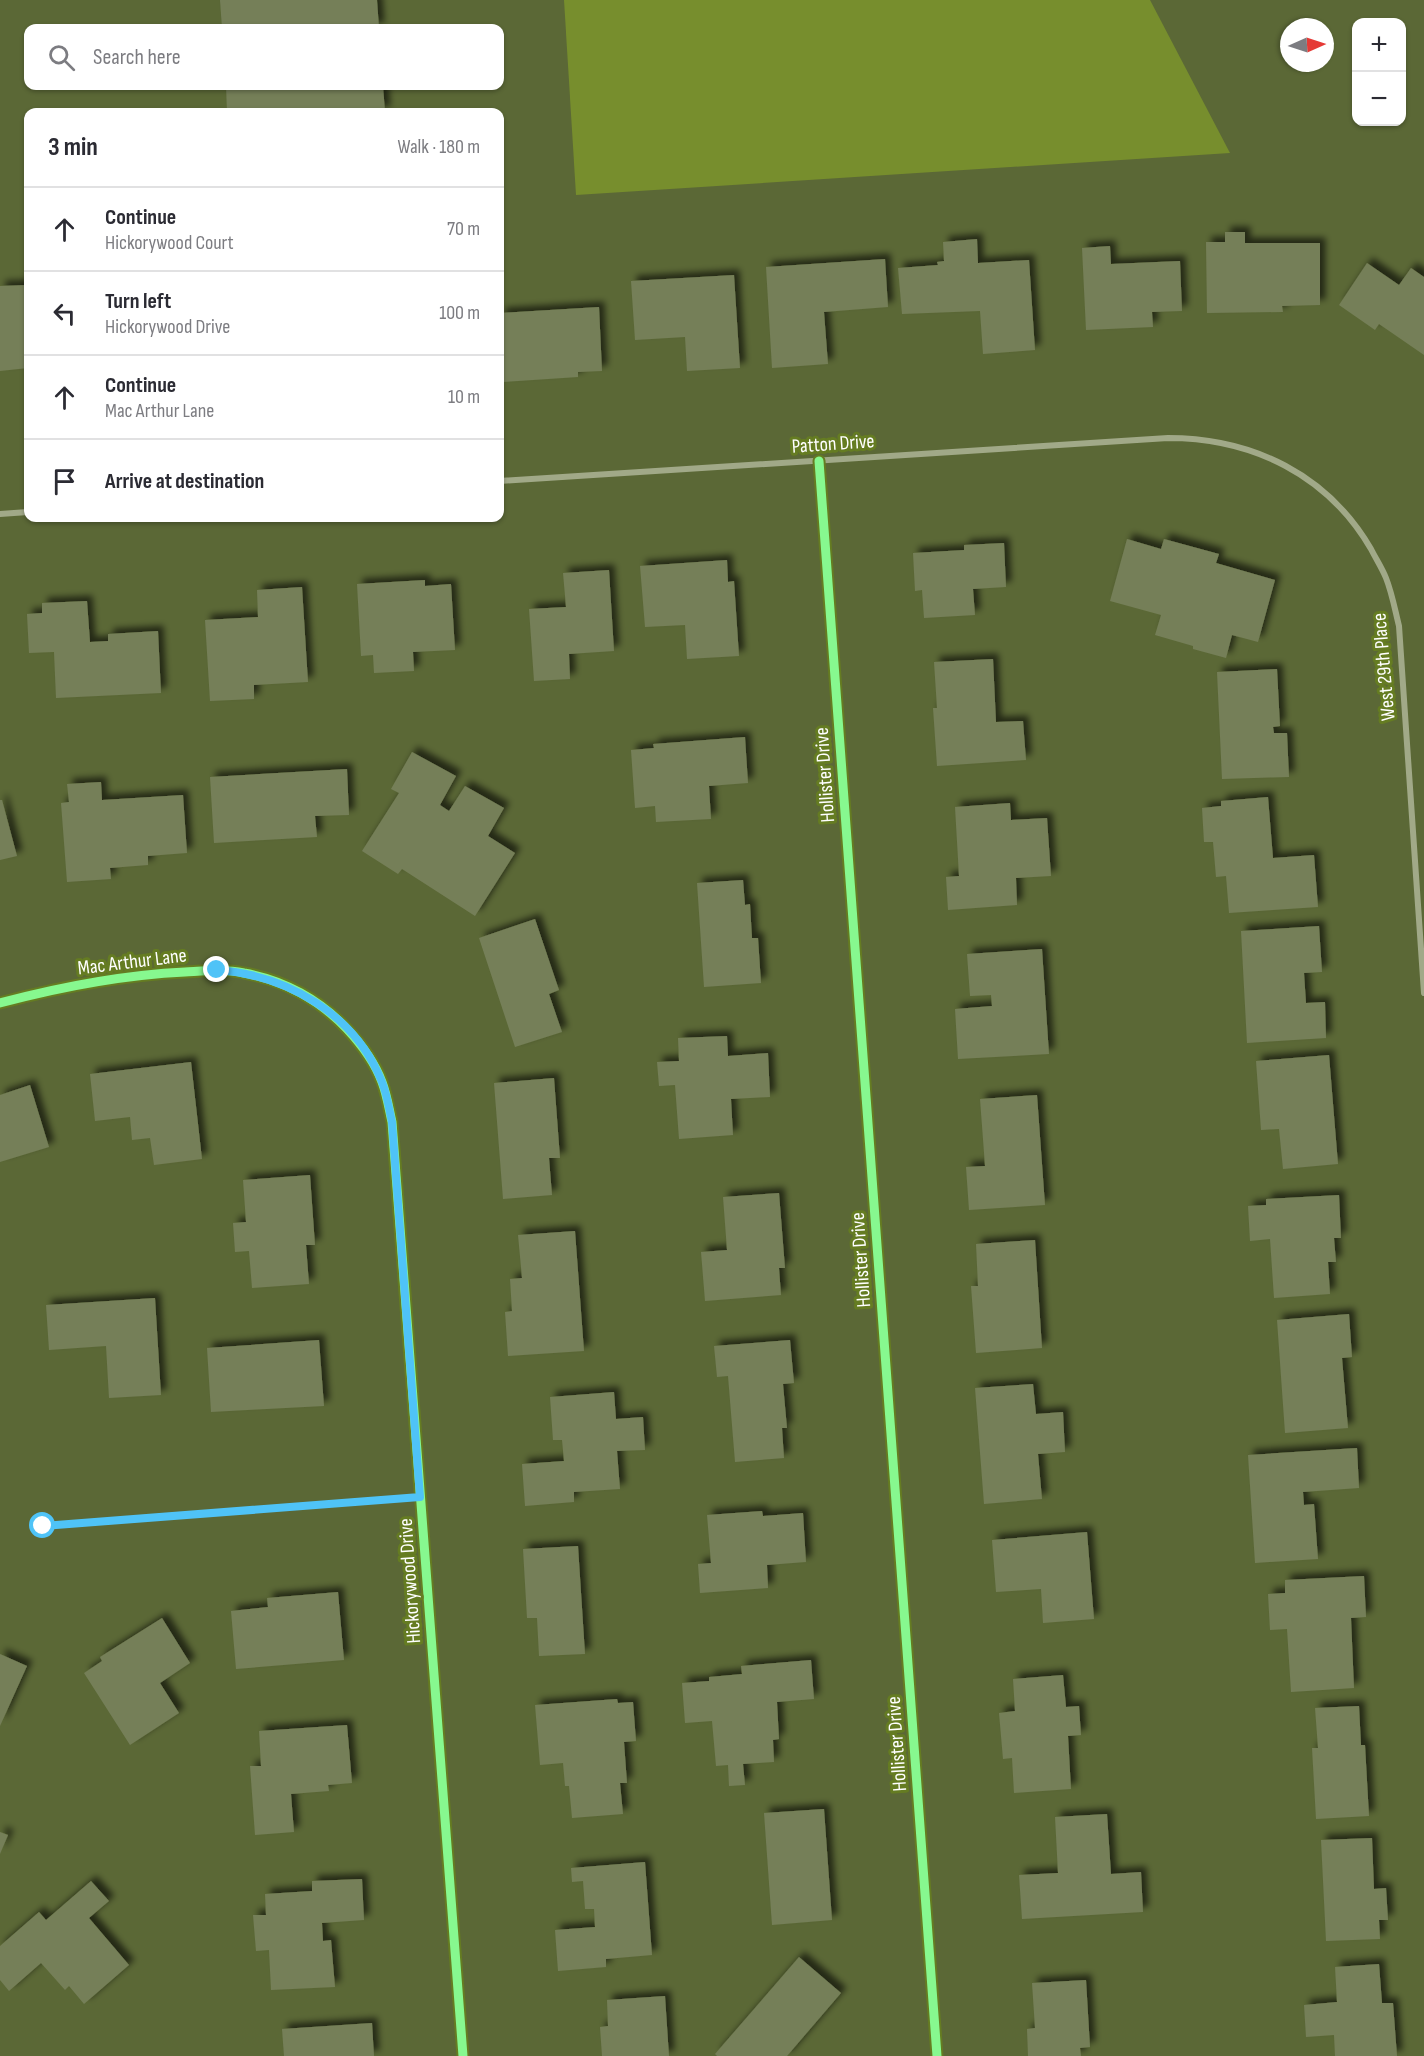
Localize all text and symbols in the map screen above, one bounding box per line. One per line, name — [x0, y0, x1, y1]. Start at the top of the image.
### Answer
north arrow — [1280, 18, 1334, 72]
map controls — [1352, 18, 1406, 126]
button: + — [1352, 18, 1406, 72]
search box — [24, 24, 504, 90]
icon: search — [45, 41, 78, 74]
text: Search here — [93, 44, 180, 71]
button: − — [1352, 72, 1406, 126]
text: 3 min — [48, 132, 98, 163]
text: Walk · 180 m — [397, 135, 480, 159]
text: Continue — [105, 204, 176, 231]
icon: ahead — [48, 213, 81, 246]
text: 70 m — [447, 217, 480, 241]
text: Hickorywood Court — [105, 231, 234, 255]
text: Turn left — [105, 288, 171, 315]
icon: left — [48, 297, 81, 330]
text: 100 m — [439, 301, 480, 325]
text: Hickorywood Drive — [105, 315, 230, 339]
text: Continue — [105, 372, 176, 399]
icon: ahead — [48, 381, 81, 414]
text: 10 m — [448, 385, 480, 409]
text: Mac Arthur Lane — [105, 399, 214, 423]
street label: Patton Drive — [791, 429, 875, 459]
icon: arrive — [48, 465, 81, 498]
text: Arrive at destination — [105, 468, 264, 495]
street label: West 29th Place — [1367, 612, 1401, 722]
street label: Hollister Drive — [810, 727, 840, 823]
street label: Mac Arthur Lane — [76, 943, 188, 981]
route end — [203, 956, 229, 982]
street label: Hollister Drive — [846, 1212, 876, 1308]
route start — [29, 1512, 55, 1538]
street label: Hickorywood Drive — [394, 1518, 426, 1644]
street label: Hollister Drive — [882, 1696, 912, 1792]

